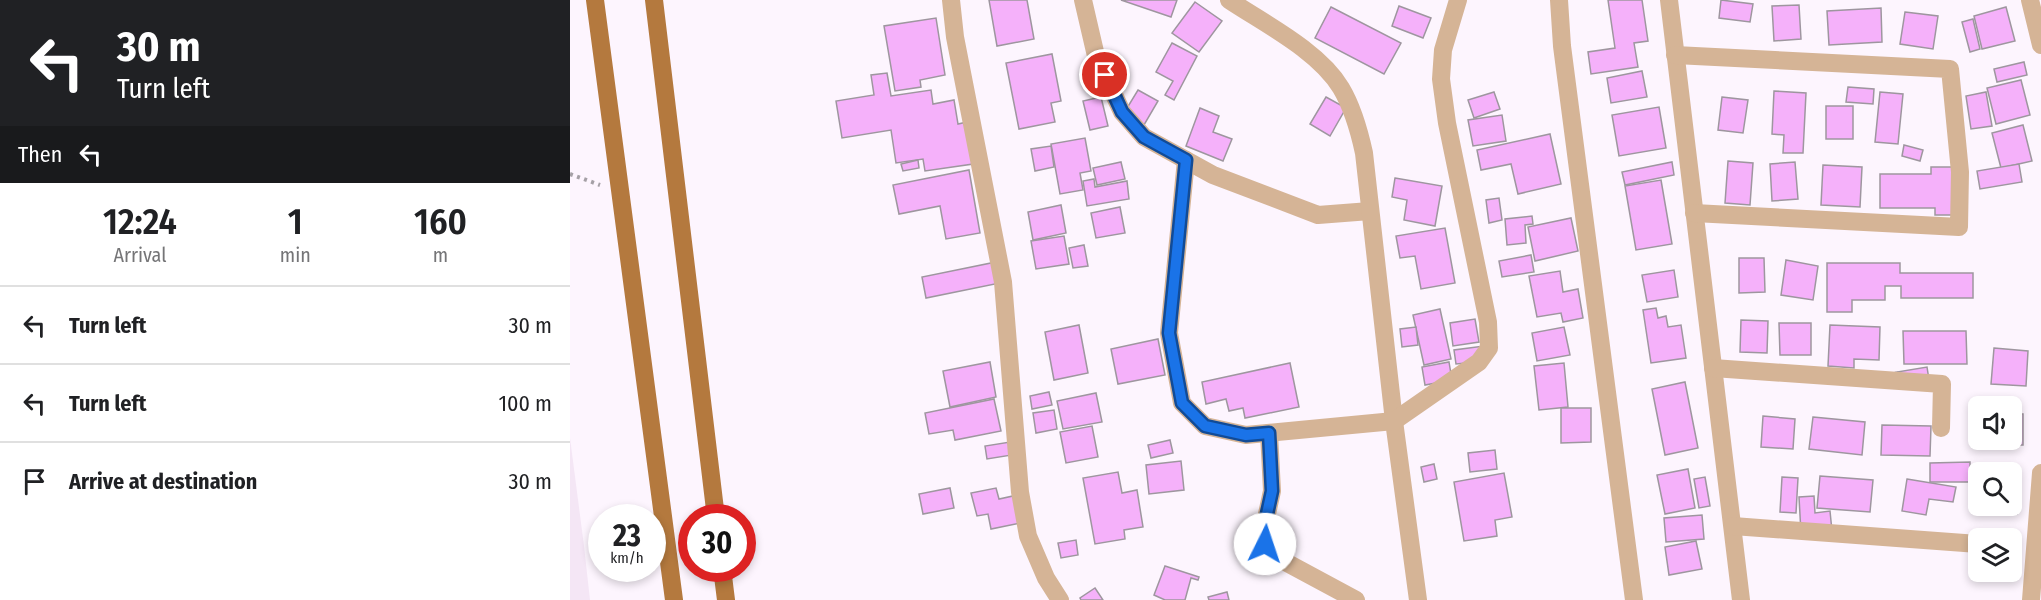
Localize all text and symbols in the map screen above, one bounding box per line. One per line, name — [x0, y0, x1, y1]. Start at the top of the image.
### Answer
text: 30 m — [117, 22, 201, 72]
icon: left — [18, 24, 96, 102]
pin — [1079, 49, 1130, 100]
icon: arrive — [1088, 58, 1121, 91]
text: Turn left — [117, 73, 210, 105]
icon: left — [74, 138, 107, 171]
text: Then — [18, 141, 62, 168]
text: 12:24 — [103, 200, 177, 244]
text: 1 — [288, 200, 303, 244]
text: 160 — [414, 200, 467, 244]
text: Arrival — [113, 243, 166, 267]
text: min — [280, 243, 311, 267]
text: m — [433, 243, 448, 267]
icon: left — [18, 309, 51, 342]
text: Turn left — [69, 312, 147, 339]
text: 30 m — [509, 312, 552, 339]
icon: left — [18, 387, 51, 420]
text: Turn left — [69, 390, 147, 417]
text: 100 m — [498, 390, 552, 417]
map controls — [1968, 396, 2022, 582]
button: sound — [1968, 396, 2022, 450]
button: search — [1968, 462, 2022, 516]
icon: arrive — [18, 465, 51, 498]
text: Arrive at destination — [69, 468, 257, 495]
text: 30 m — [509, 468, 552, 495]
speed limit sign: 30 — [678, 504, 756, 582]
position arrow — [1233, 512, 1297, 576]
text: 23 — [613, 518, 641, 554]
button: layers — [1968, 528, 2022, 582]
text: km/h — [610, 549, 644, 567]

